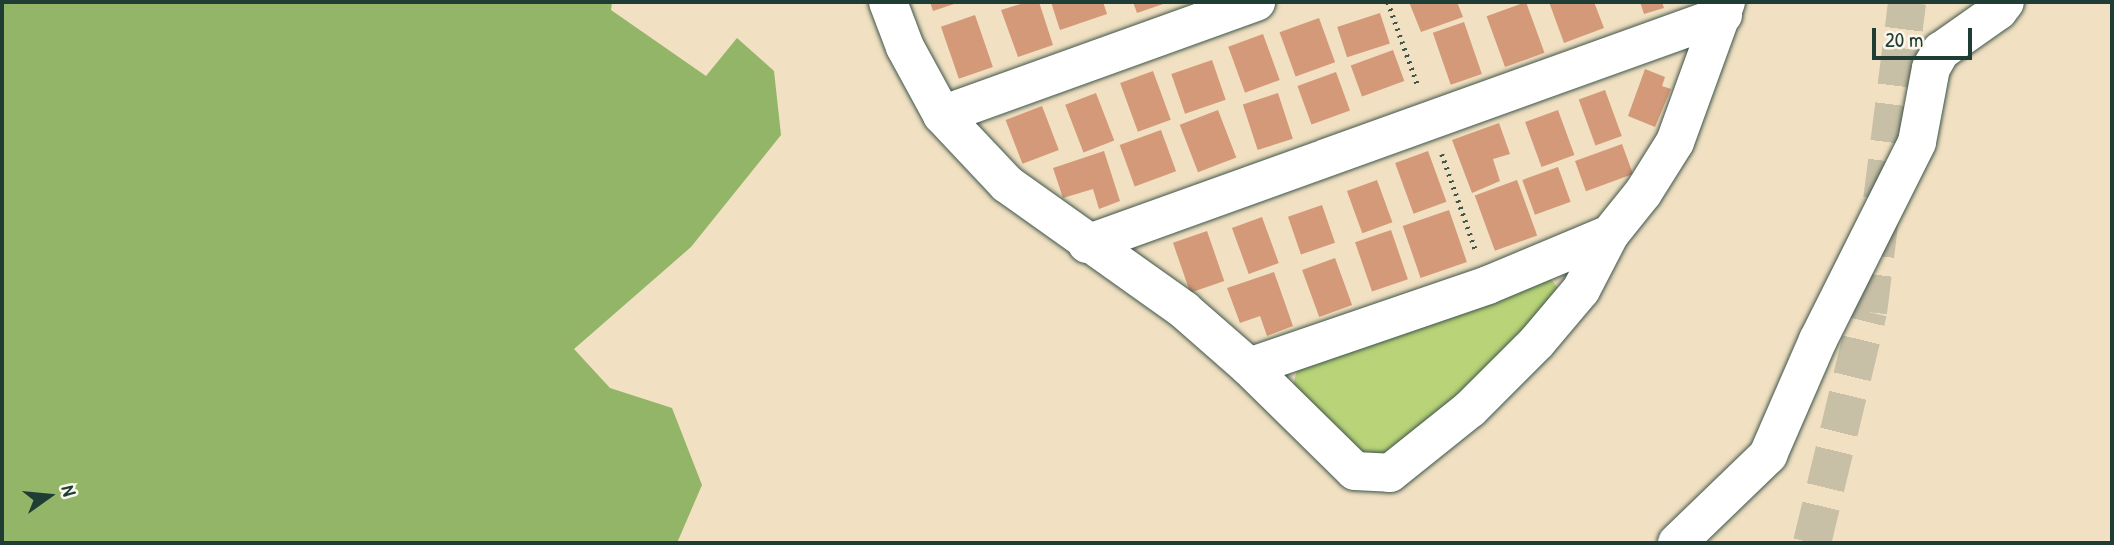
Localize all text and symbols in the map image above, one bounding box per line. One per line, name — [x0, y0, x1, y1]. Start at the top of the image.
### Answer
scale bar — [1876, 14, 1976, 58]
text: 20 m — [1885, 25, 1923, 54]
north arrow — [14, 461, 84, 531]
text: N — [55, 482, 83, 499]

